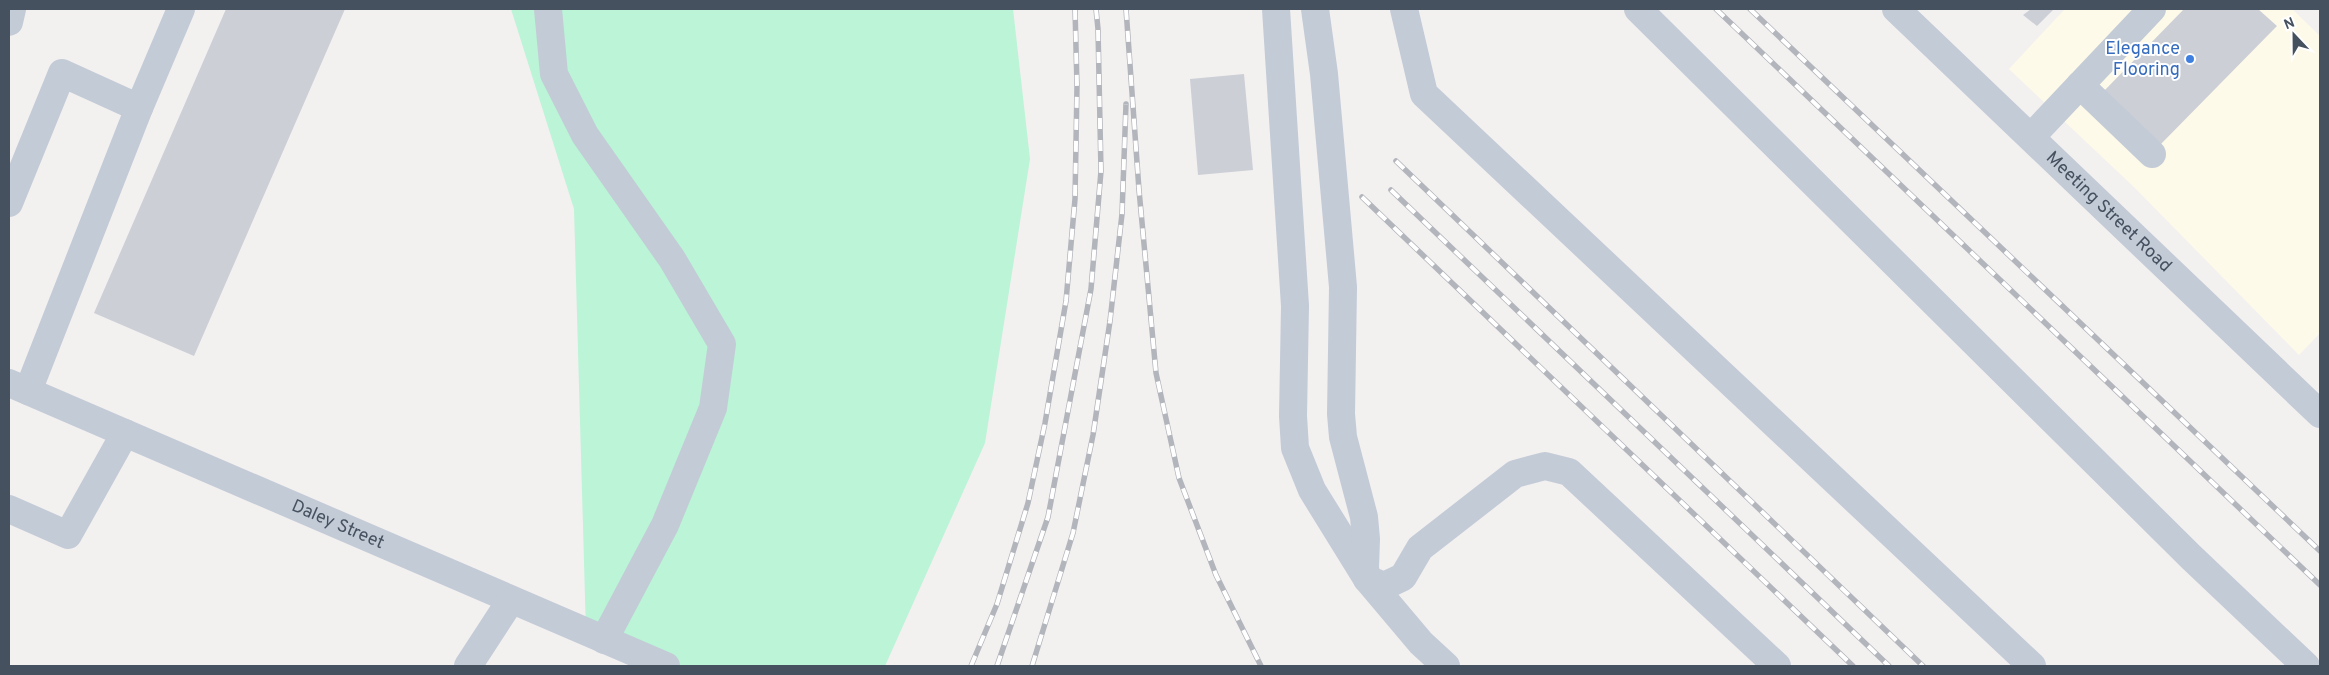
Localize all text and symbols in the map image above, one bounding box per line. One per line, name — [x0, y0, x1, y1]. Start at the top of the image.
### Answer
north arrow — [2269, 10, 2319, 60]
text: N — [2282, 15, 2298, 34]
place label: Elegance Flooring — [2105, 38, 2180, 82]
marker: Elegance Flooring — [2184, 53, 2196, 65]
street label: Meeting Street Road — [2041, 147, 2176, 278]
street label: Daley Street — [288, 495, 388, 555]

